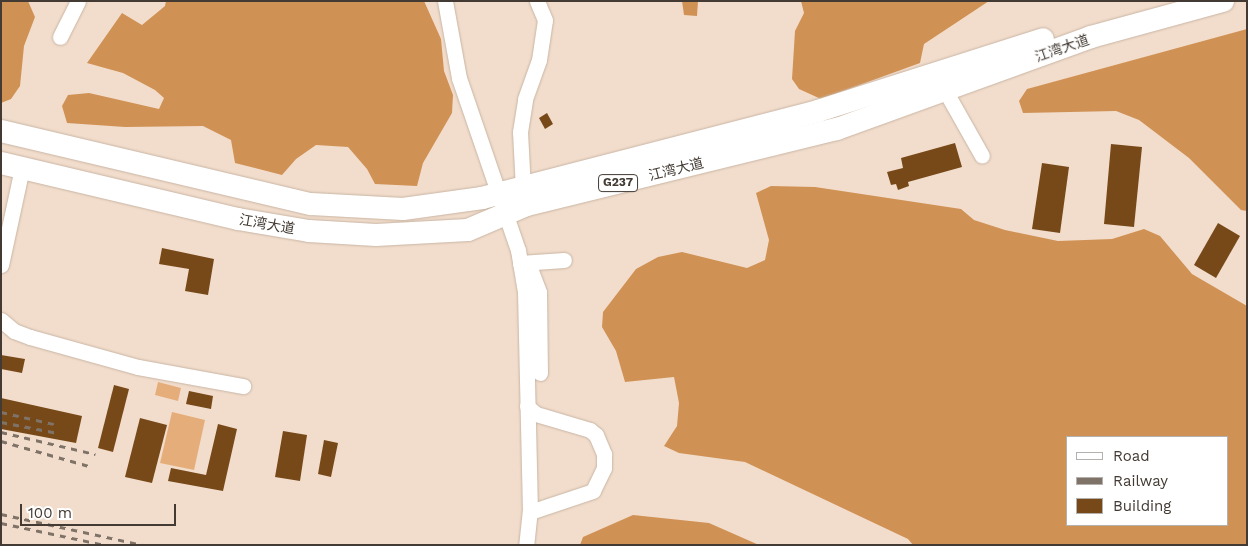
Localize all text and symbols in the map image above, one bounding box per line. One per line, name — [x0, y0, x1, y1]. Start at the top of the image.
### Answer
street label: 江湾大道 — [1033, 31, 1091, 65]
street label: 江湾大道 — [647, 154, 705, 184]
road number: G237 — [598, 174, 638, 192]
street label: 江湾大道 — [238, 211, 296, 237]
legend — [1066, 436, 1228, 526]
text: Road — [1113, 447, 1150, 465]
text: Railway — [1113, 472, 1168, 490]
scale bar — [22, 494, 179, 526]
text: Building — [1113, 497, 1171, 515]
text: 100 m — [28, 504, 72, 522]

